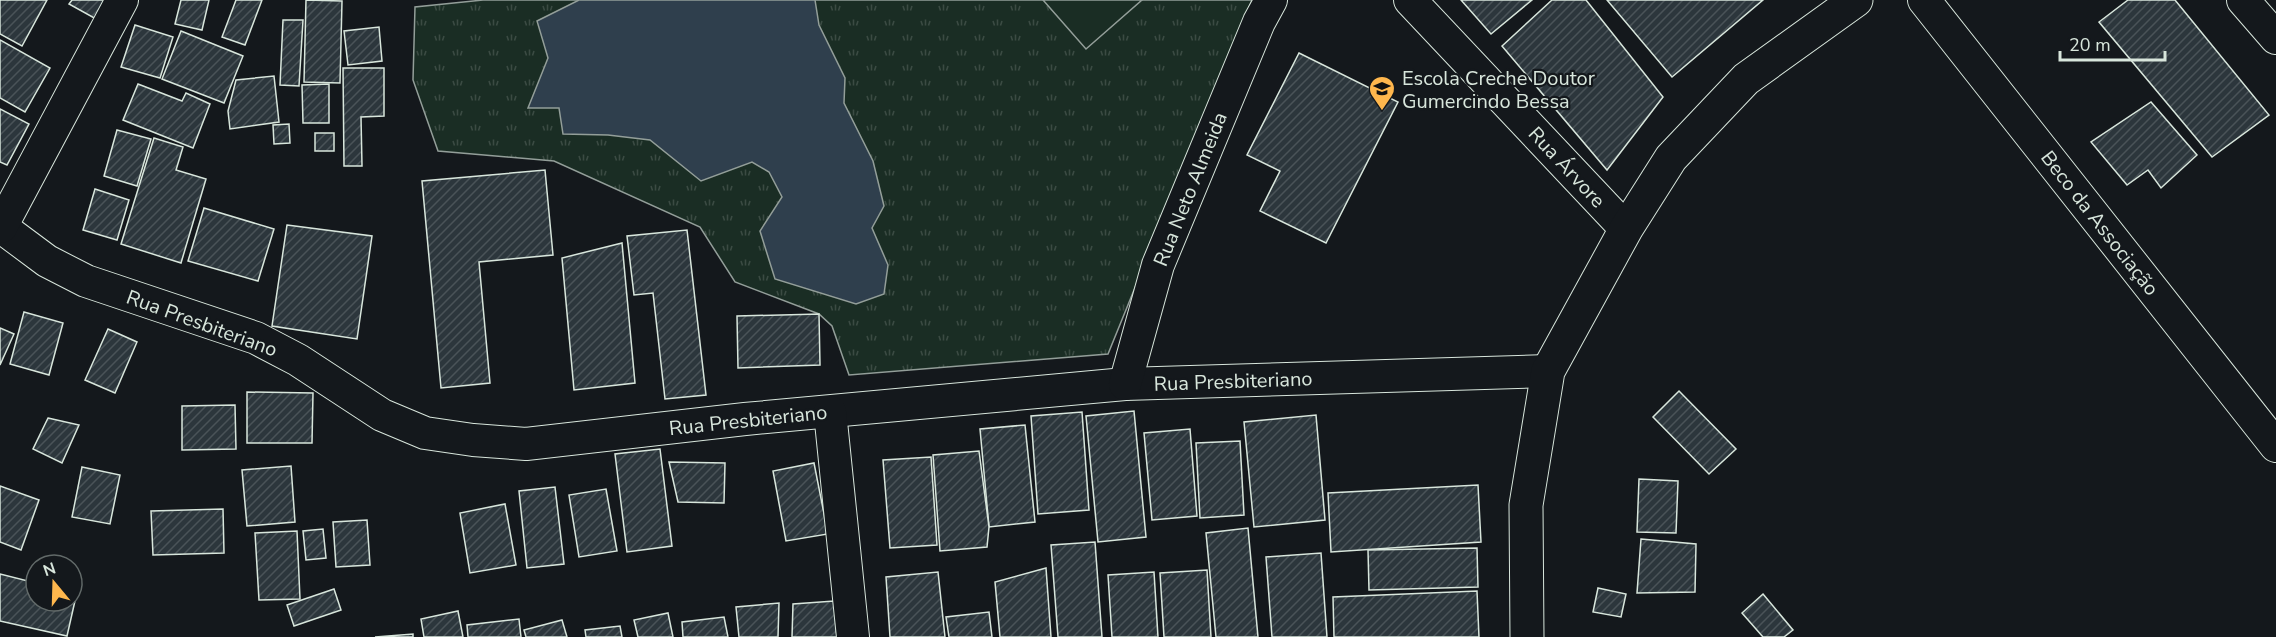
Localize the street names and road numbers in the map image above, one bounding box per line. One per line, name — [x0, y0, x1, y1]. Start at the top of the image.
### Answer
street label: Rua Neto Almeida — [1147, 108, 1234, 270]
street label: Rua Árvore — [1522, 121, 1611, 214]
street label: Beco da Associação — [2034, 145, 2165, 301]
street label: Rua Presbiteriano — [123, 284, 281, 363]
street label: Rua Presbiteriano — [1153, 365, 1313, 398]
street label: Rua Presbiteriano — [668, 399, 828, 442]

